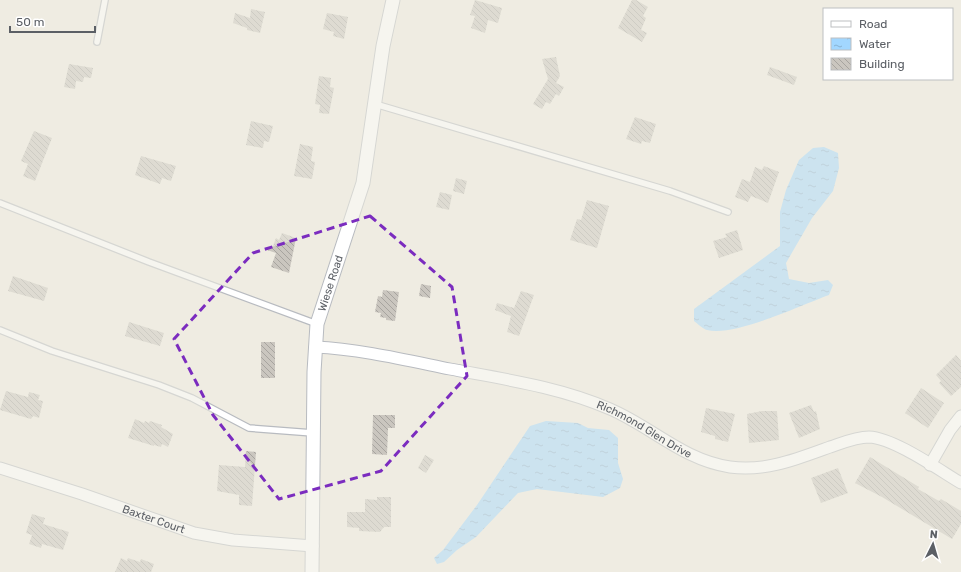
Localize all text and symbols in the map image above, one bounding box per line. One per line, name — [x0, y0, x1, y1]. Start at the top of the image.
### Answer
scale bar — [10, 8, 95, 34]
legend — [823, 8, 953, 80]
text: 50 m — [16, 15, 44, 29]
text: Road — [859, 17, 887, 31]
text: Water — [859, 37, 891, 51]
text: Building — [859, 57, 905, 71]
street label: Wiese Road — [316, 254, 346, 313]
street label: Richmond Glen Drive — [595, 398, 694, 461]
street label: Baxter Court — [121, 503, 187, 537]
north arrow — [913, 524, 953, 564]
text: N — [929, 528, 938, 541]

